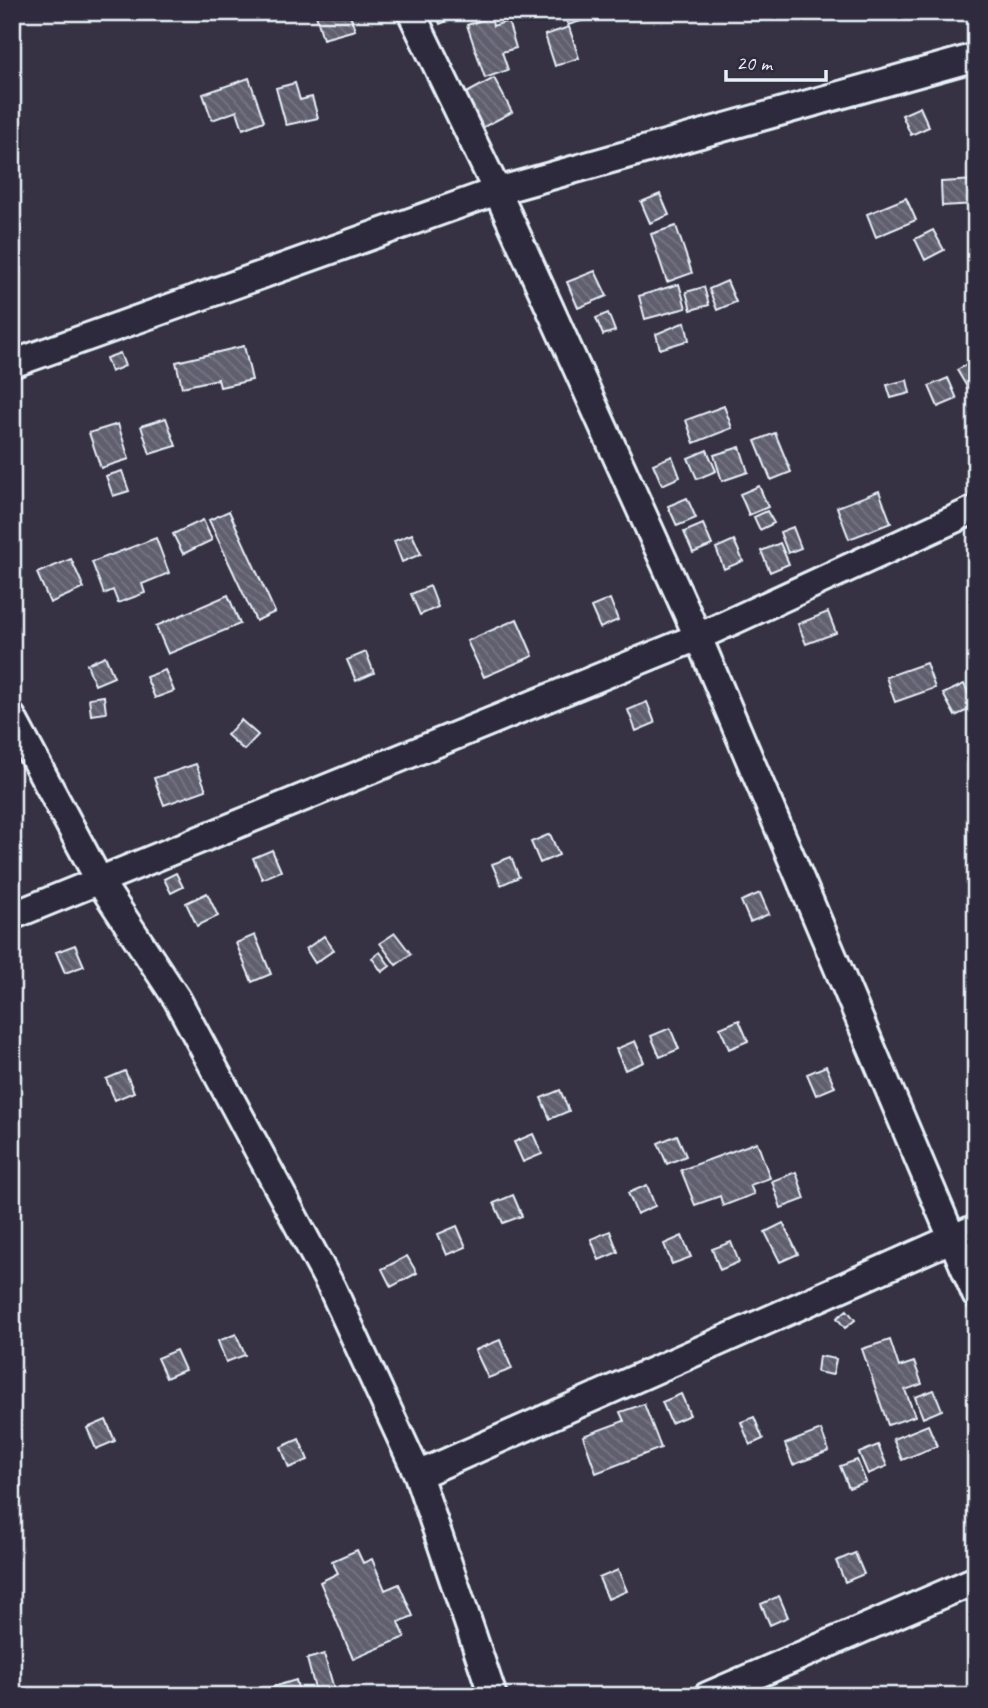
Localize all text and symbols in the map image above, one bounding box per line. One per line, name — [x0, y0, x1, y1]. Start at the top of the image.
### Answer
scale bar — [726, 38, 825, 82]
text: 20 m — [736, 50, 774, 76]

